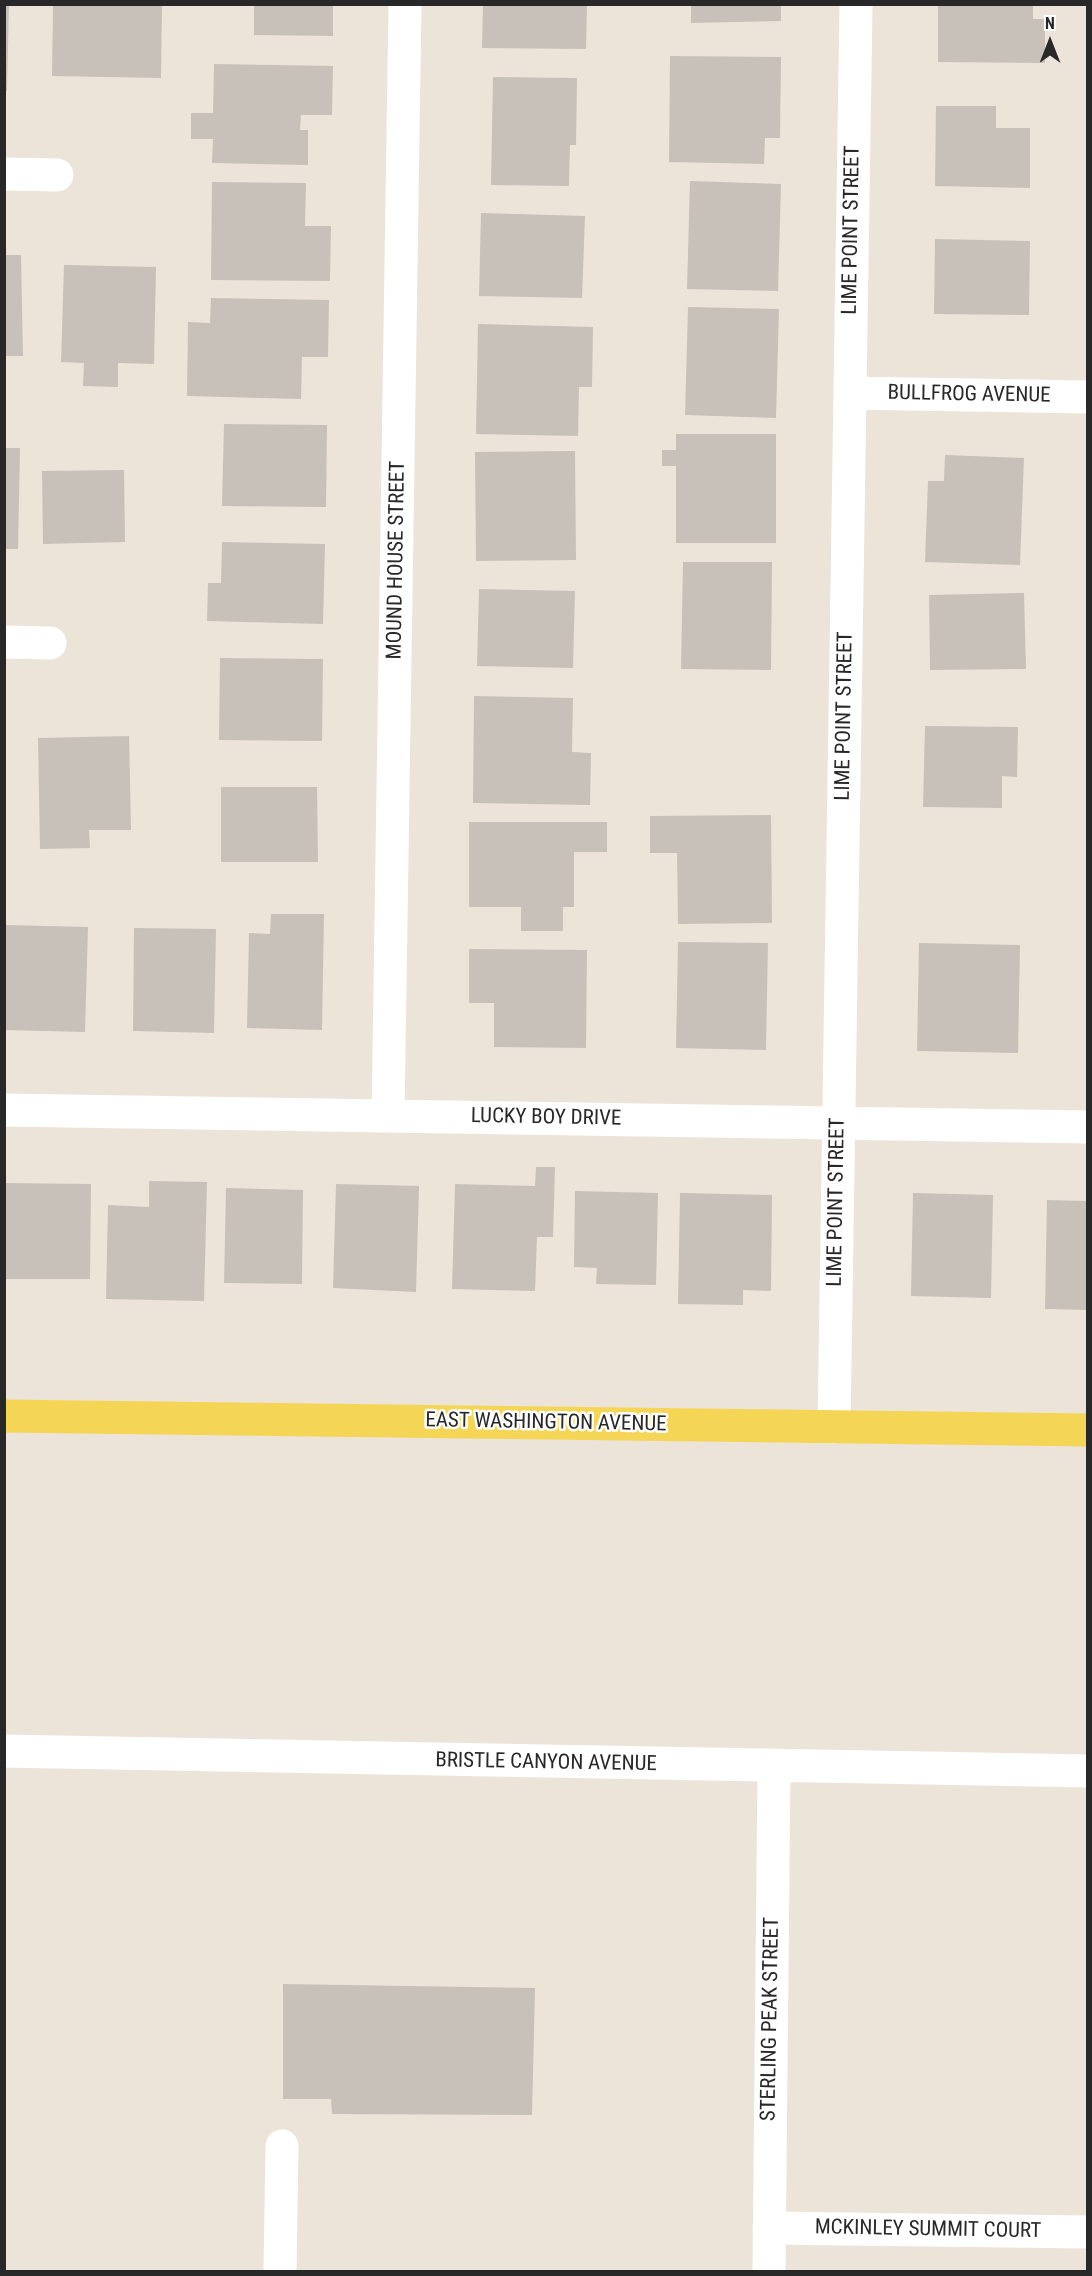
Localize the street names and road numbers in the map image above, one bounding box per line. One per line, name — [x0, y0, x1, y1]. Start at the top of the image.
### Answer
street label: LIME POINT STREET — [838, 145, 866, 315]
street label: BULLFROG AVENUE — [887, 381, 1051, 409]
street label: MOUND HOUSE STREET — [383, 460, 411, 660]
street label: LIME POINT STREET — [831, 631, 859, 801]
street label: LUCKY BOY DRIVE — [471, 1104, 621, 1132]
street label: LIME POINT STREET — [823, 1117, 851, 1287]
street label: EAST WASHINGTON AVENUE — [425, 1408, 667, 1438]
street label: BRISTLE CANYON AVENUE — [435, 1748, 657, 1778]
street label: STERLING PEAK STREET — [757, 1917, 785, 2121]
street label: MCKINLEY SUMMIT COURT — [815, 2215, 1041, 2245]

